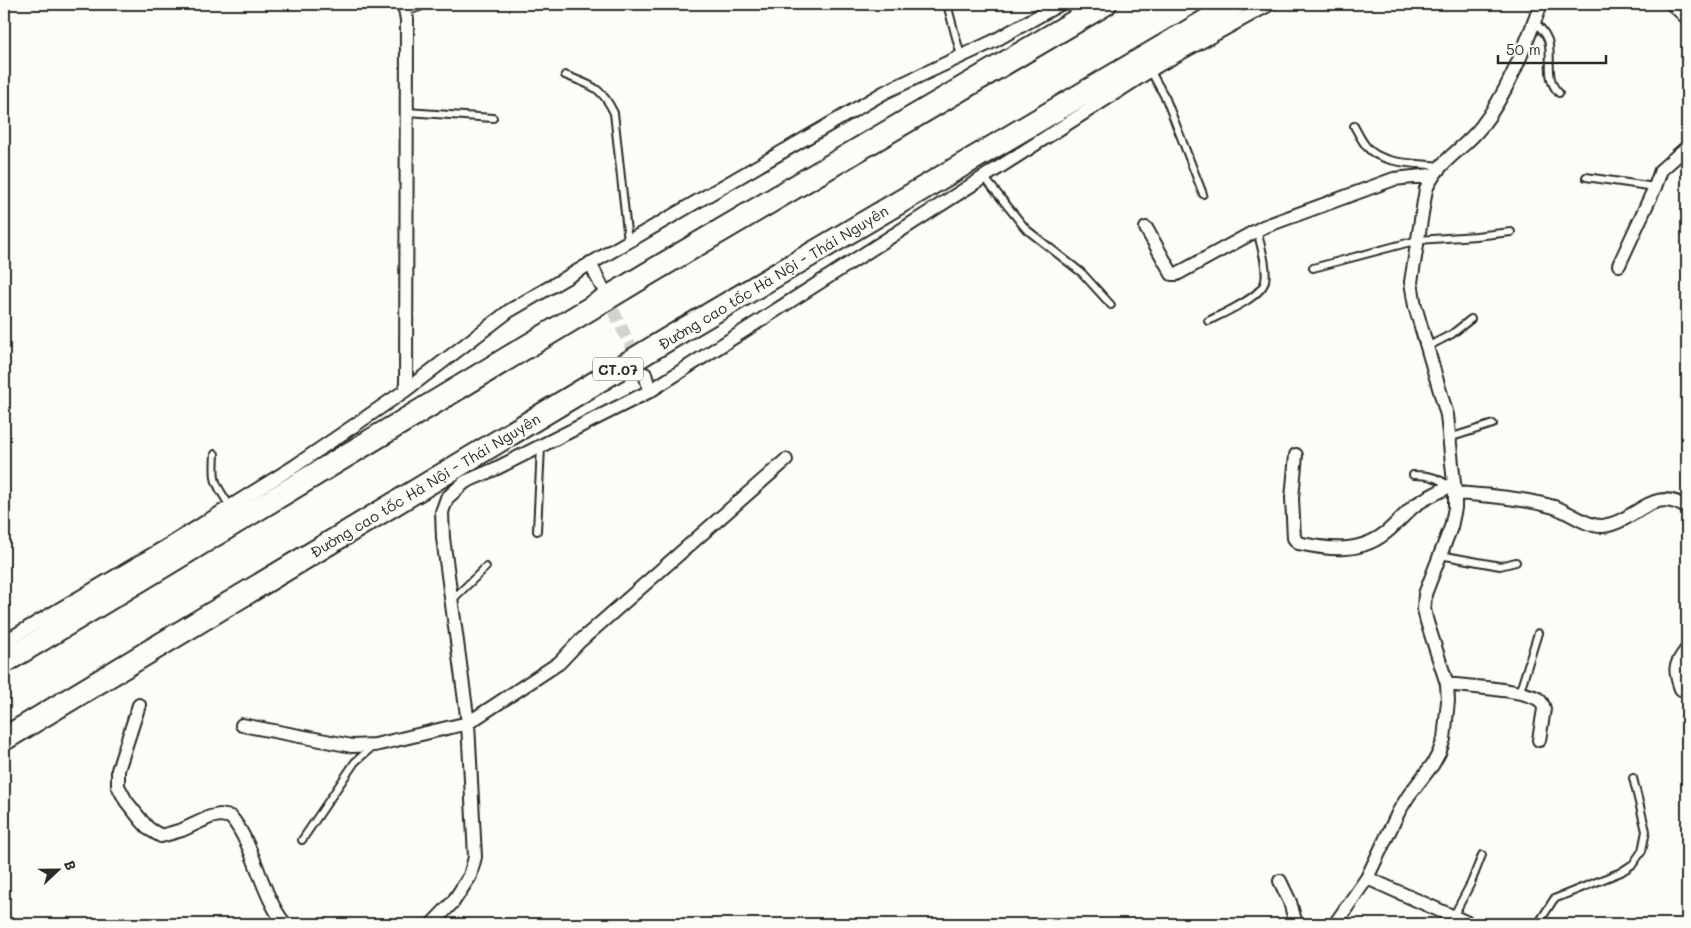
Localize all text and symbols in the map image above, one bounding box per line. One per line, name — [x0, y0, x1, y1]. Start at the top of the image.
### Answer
scale bar — [1498, 32, 1606, 64]
text: 50 m — [1506, 39, 1541, 59]
street label: Đường cao tốc Hà Nội - Thái Nguyên — [654, 200, 892, 354]
road number: CT.07 — [593, 358, 643, 380]
street label: Đường cao tốc Hà Nội - Thái Nguyên — [306, 408, 544, 562]
north arrow — [32, 846, 82, 896]
text: B — [60, 857, 81, 873]

